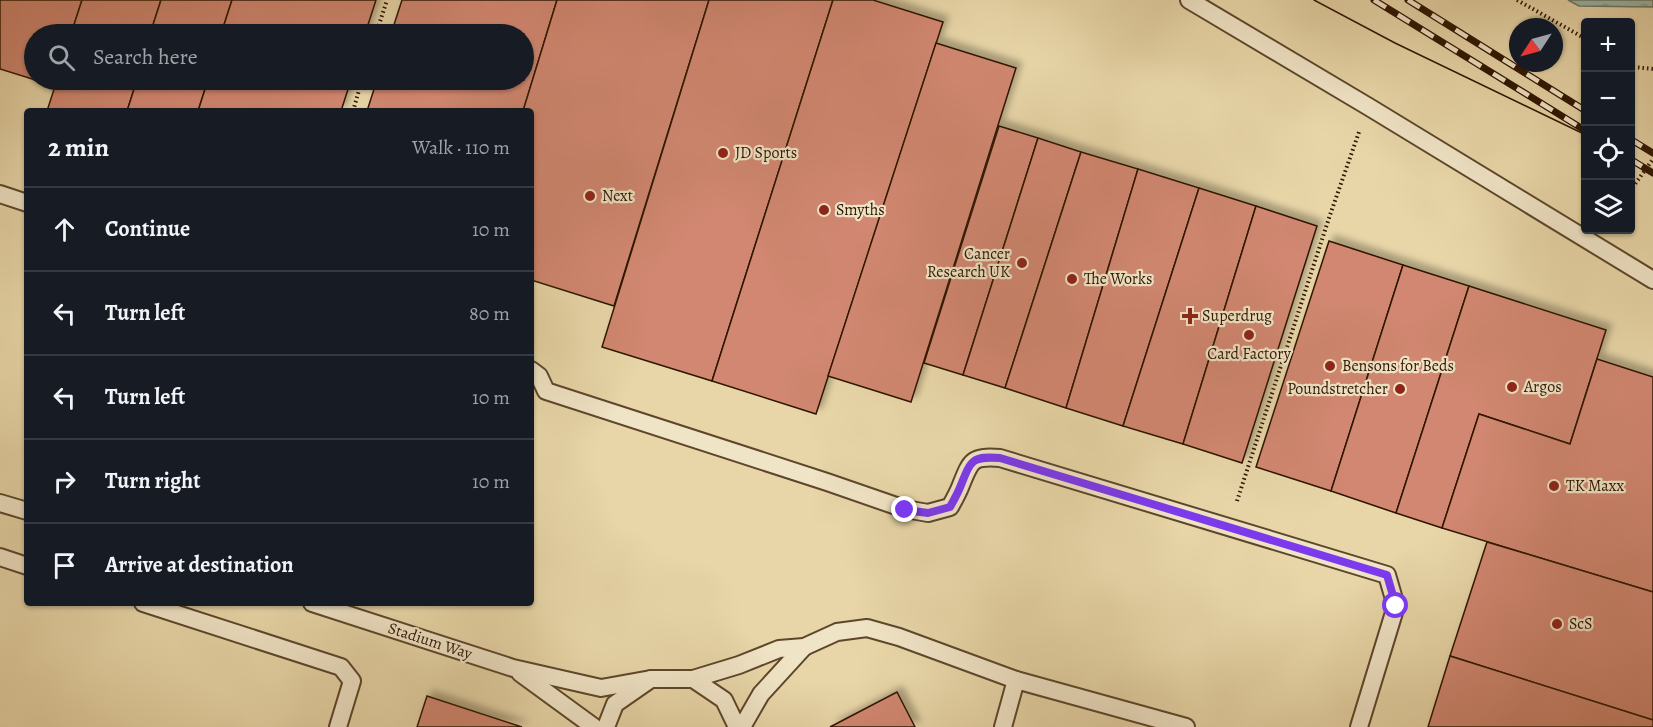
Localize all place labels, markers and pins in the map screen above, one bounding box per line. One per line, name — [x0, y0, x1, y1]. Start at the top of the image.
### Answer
place label: JD Sports — [735, 142, 797, 164]
marker: JD Sports — [716, 146, 730, 160]
place label: Next — [602, 185, 633, 207]
marker: Next — [583, 189, 597, 203]
place label: Smyths — [836, 199, 885, 221]
marker: Smyths — [817, 203, 831, 217]
place label: Cancer Research UK — [927, 243, 1010, 283]
marker: Cancer Research UK — [1015, 256, 1029, 270]
place label: The Works — [1084, 268, 1152, 290]
marker: The Works — [1065, 272, 1079, 286]
place label: Superdrug — [1202, 305, 1272, 327]
marker: Superdrug — [1183, 309, 1197, 323]
marker: Card Factory — [1242, 328, 1256, 342]
place label: Card Factory — [1207, 343, 1292, 365]
place label: Bensons for Beds — [1342, 355, 1454, 377]
marker: Bensons for Beds — [1323, 359, 1337, 373]
place label: Argos — [1523, 376, 1562, 398]
place label: Poundstretcher — [1287, 378, 1388, 400]
marker: Argos — [1505, 380, 1519, 394]
marker: Poundstretcher — [1393, 382, 1407, 396]
place label: TK Maxx — [1566, 475, 1624, 497]
marker: TK Maxx — [1547, 479, 1561, 493]
place label: ScS — [1569, 613, 1592, 635]
marker: ScS — [1550, 617, 1564, 631]

